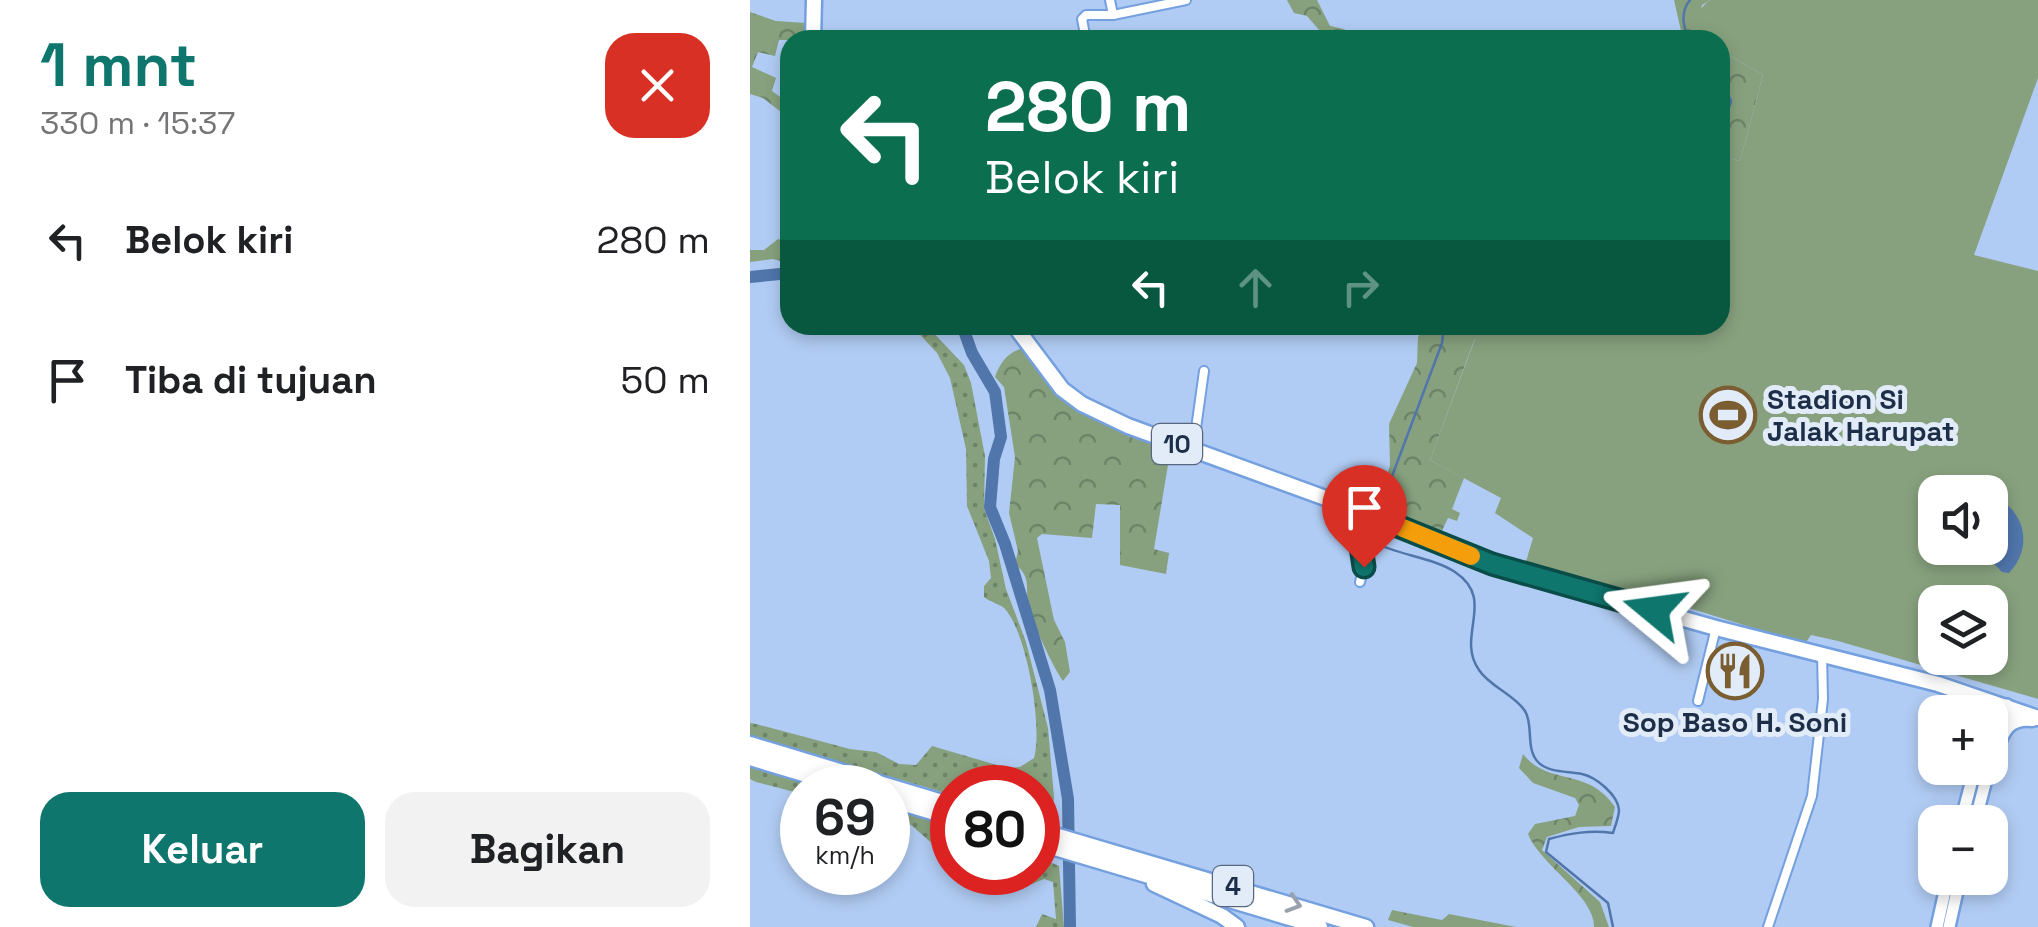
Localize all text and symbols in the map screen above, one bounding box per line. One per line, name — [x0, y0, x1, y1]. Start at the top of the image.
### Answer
text: 1 mnt — [40, 27, 197, 104]
button: close — [605, 33, 710, 138]
text: 280 m — [985, 62, 1192, 151]
icon: left — [820, 70, 950, 200]
text: 330 m · 15:37 — [40, 103, 235, 143]
text: Belok kiri — [985, 149, 1179, 206]
icon: left — [40, 213, 95, 268]
text: Belok kiri — [125, 216, 293, 264]
text: 280 m — [597, 216, 710, 264]
icon: left — [1123, 260, 1178, 315]
icon: ahead — [1228, 260, 1283, 315]
icon: right — [1333, 260, 1388, 315]
icon: arrive — [40, 353, 95, 408]
text: Tiba di tujuan — [125, 356, 377, 404]
text: 50 m — [620, 356, 710, 404]
place label: Stadion Si Jalak Harupat — [1767, 381, 1955, 449]
sports icon: Stadion Si Jalak Harupat — [1698, 385, 1758, 445]
road number: 10 — [1152, 424, 1202, 464]
pin — [1322, 465, 1407, 568]
map controls — [1918, 475, 2008, 895]
button: sound — [1918, 475, 2008, 565]
icon: arrive — [1337, 480, 1392, 535]
position arrow — [1602, 558, 1706, 662]
button: layers — [1918, 585, 2008, 675]
restaurant icon: Sop Baso H. Soni — [1705, 641, 1765, 701]
button: + — [1918, 695, 2008, 785]
place label: Sop Baso H. Soni — [1623, 704, 1847, 740]
speed limit sign: 80 — [930, 765, 1060, 895]
text: 69 — [814, 786, 876, 850]
button: Keluar — [40, 792, 365, 907]
button: Bagikan — [385, 792, 710, 907]
button: − — [1918, 805, 2008, 895]
text: km/h — [815, 839, 875, 871]
road number: 4 — [1213, 866, 1253, 906]
one-way arrow — [1285, 892, 1302, 912]

